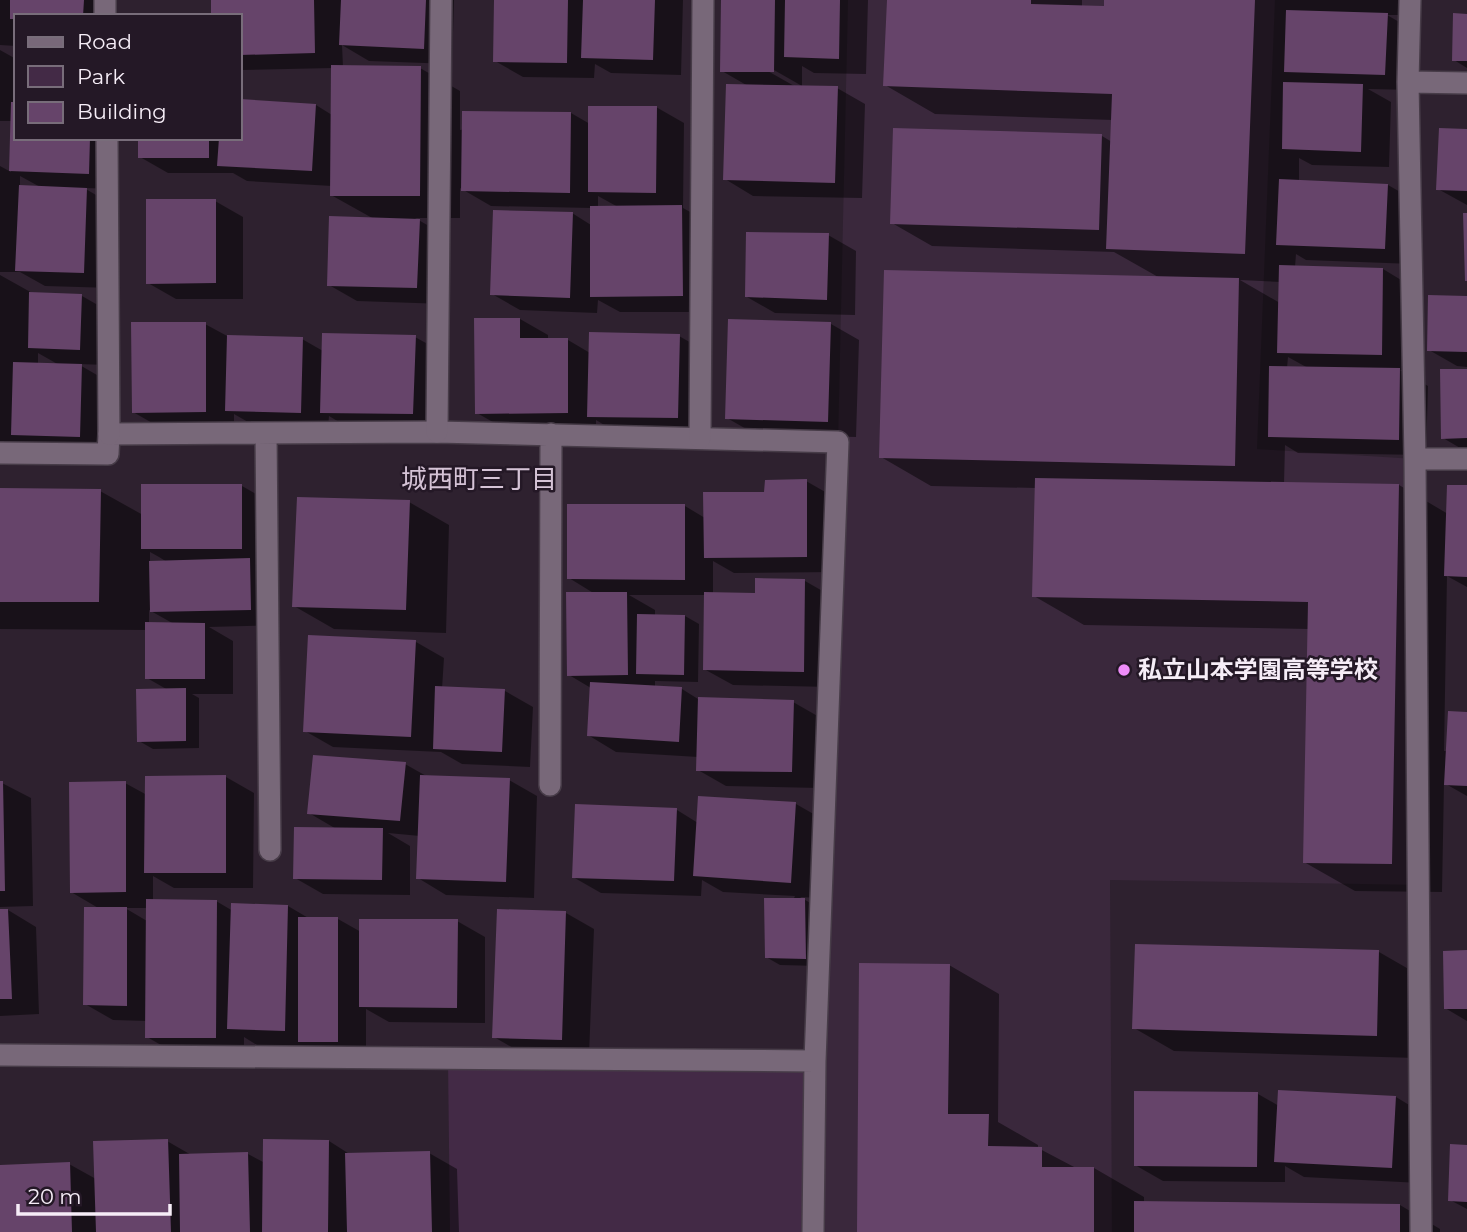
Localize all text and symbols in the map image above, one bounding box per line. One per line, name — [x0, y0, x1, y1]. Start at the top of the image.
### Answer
legend — [14, 14, 242, 140]
text: Road — [77, 29, 132, 54]
text: Park — [77, 64, 125, 89]
text: Building — [77, 99, 167, 124]
district label: 城西町三丁目 — [401, 463, 557, 495]
place label: 私立山本学園高等学校 — [1138, 655, 1378, 684]
marker: 私立山本学園高等学校 — [1116, 662, 1132, 678]
scale bar — [18, 1172, 170, 1216]
text: 20 m — [28, 1184, 82, 1209]

